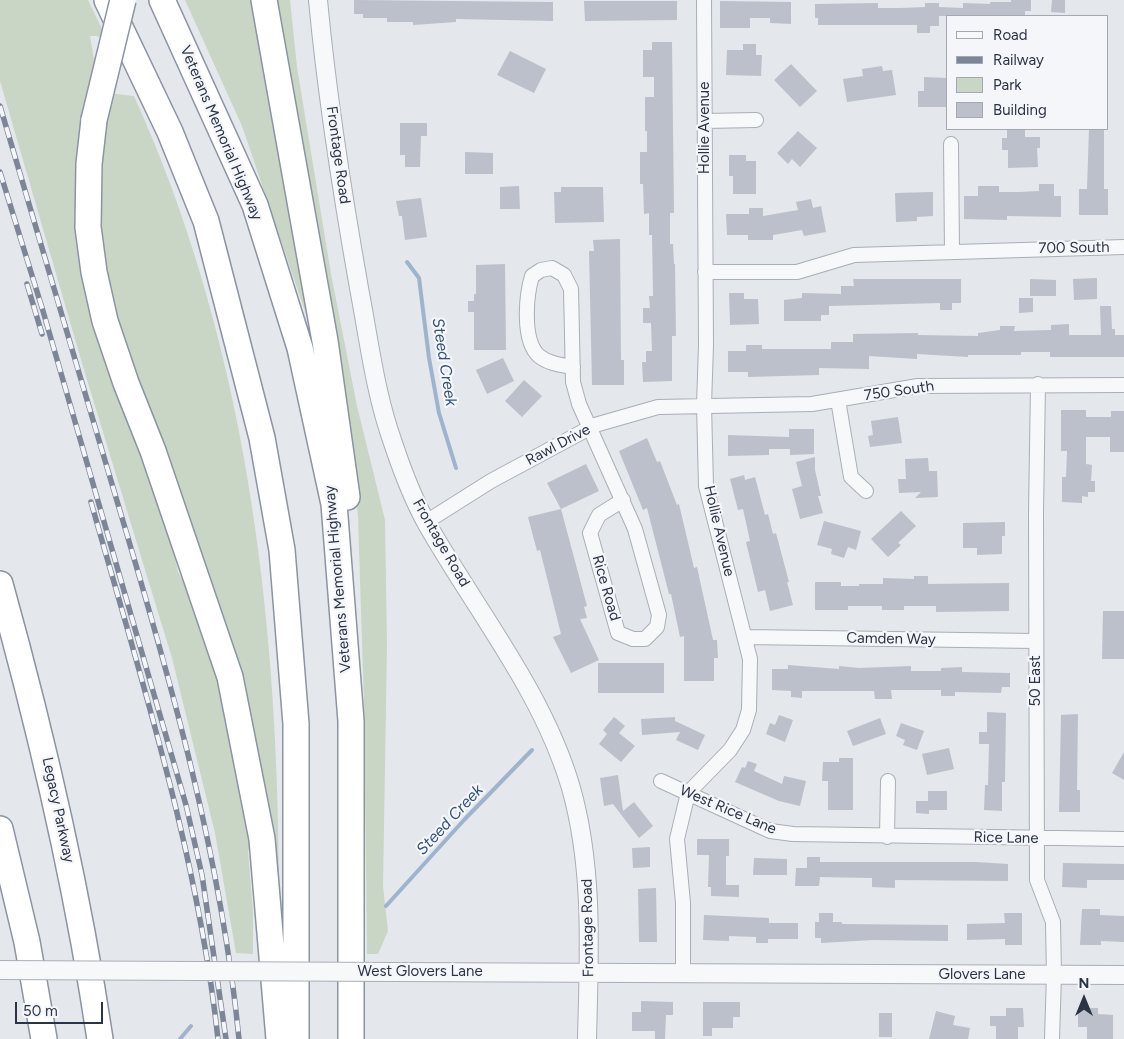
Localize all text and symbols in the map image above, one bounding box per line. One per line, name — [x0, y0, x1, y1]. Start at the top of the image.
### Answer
legend — [946, 15, 1109, 130]
text: Road — [993, 26, 1028, 44]
street label: Veterans Memorial Highway — [176, 43, 266, 223]
text: Railway — [993, 51, 1044, 69]
text: Park — [993, 76, 1022, 94]
street label: Hollie Avenue — [696, 82, 714, 174]
text: Building — [993, 101, 1047, 119]
street label: Frontage Road — [322, 105, 354, 205]
street label: 700 South — [1038, 238, 1110, 258]
water label: Steed Creek — [428, 317, 460, 407]
street label: 750 South — [863, 377, 935, 405]
street label: Rawl Drive — [523, 421, 593, 469]
street label: Hollie Avenue — [700, 484, 738, 578]
street label: Veterans Memorial Highway — [321, 485, 355, 673]
street label: Frontage Road — [409, 496, 473, 590]
street label: Rice Road — [588, 553, 624, 623]
street label: Camden Way — [846, 629, 936, 649]
street label: 50 East — [1027, 655, 1045, 707]
street label: Legacy Parkway — [38, 756, 78, 864]
water label: Steed Creek — [413, 781, 487, 859]
street label: West Rice Lane — [677, 782, 779, 838]
street label: Rice Lane — [973, 828, 1039, 848]
street label: Frontage Road — [578, 879, 598, 977]
street label: West Glovers Lane — [357, 963, 483, 981]
street label: Glovers Lane — [939, 966, 1025, 984]
north arrow — [1059, 974, 1109, 1024]
text: N — [1079, 975, 1089, 992]
scale bar — [18, 992, 105, 1024]
text: 50 m — [23, 1002, 58, 1020]

